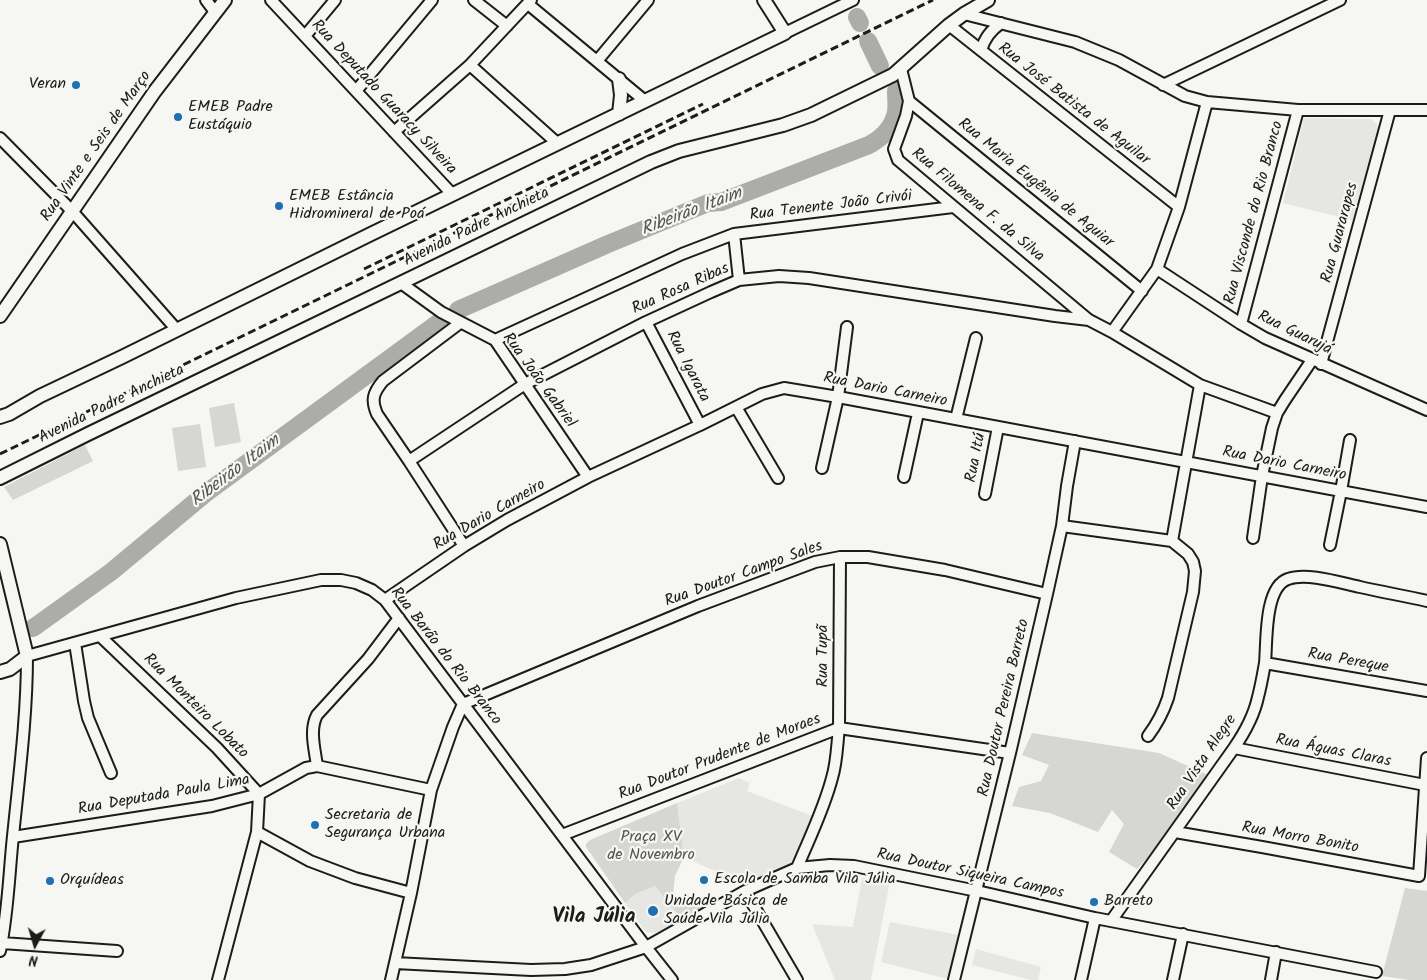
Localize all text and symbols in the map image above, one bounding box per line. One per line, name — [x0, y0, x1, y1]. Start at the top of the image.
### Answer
street label: Rua Deputado Guaracy Silveira — [306, 17, 460, 179]
street label: Rua José Batista de Aguilar — [993, 40, 1153, 170]
street label: Rua Vinte e Seis de Março — [38, 68, 156, 226]
place label: Veran — [29, 75, 66, 95]
marker: Veran — [70, 79, 82, 91]
place label: EMEB Padre Eustáquio — [188, 98, 273, 136]
marker: EMEB Padre Eustáquio — [172, 111, 184, 123]
street label: Rua Maria Eugênia de Aguiar — [953, 115, 1117, 253]
street label: Rua Visconde do Rio Branco — [1221, 119, 1289, 307]
street label: Rua Filomena F. da Silva — [907, 145, 1047, 267]
street label: Rua Guararapes — [1318, 181, 1364, 285]
street label: Avenida Padre Anchieta — [401, 184, 553, 272]
water label: Ribeirão Itaim — [639, 184, 745, 242]
place label: EMEB Estância Hidromineral de Poá — [289, 187, 425, 225]
street label: Rua Tenente João Crivói — [749, 188, 913, 226]
marker: EMEB Estância Hidromineral de Poá — [273, 200, 285, 212]
street label: Rua Rosa Ribas — [630, 260, 732, 320]
street label: Rua Guarujá — [1254, 308, 1334, 360]
street label: Rua Igarata — [661, 328, 713, 406]
street label: Rua João Gabriel — [497, 330, 579, 432]
street label: Avenida Padre Anchieta — [36, 361, 188, 449]
street label: Rua Dario Carneiro — [821, 370, 949, 412]
water label: Ribeirão Itaim — [187, 431, 285, 513]
street label: Rua Itú — [963, 432, 991, 484]
street label: Rua Dario Carneiro — [1220, 444, 1348, 486]
street label: Rua Dario Carneiro — [431, 476, 549, 556]
street label: Rua Doutor Campo Sales — [663, 538, 825, 612]
street label: Rua Barão do Rio Branco — [385, 584, 505, 730]
street label: Rua Doutor Pereira Barreto — [975, 617, 1035, 799]
street label: Rua Tupã — [814, 625, 834, 687]
street label: Rua Pereque — [1306, 645, 1390, 679]
street label: Rua Monteiro Lobato — [138, 650, 252, 764]
street label: Rua Doutor Prudente de Moraes — [616, 711, 824, 805]
street label: Rua Vista Alegre — [1164, 712, 1242, 814]
street label: Rua Águas Claras — [1274, 731, 1392, 773]
street label: Rua Deputada Paula Lima — [77, 771, 251, 821]
place label: Secretaria de Segurança Urbana — [325, 806, 445, 844]
marker: Secretaria de Segurança Urbana — [309, 819, 321, 831]
street label: Rua Morro Bonito — [1240, 819, 1360, 859]
park label: Praça XV de Novembro — [607, 828, 695, 866]
street label: Rua Doutor Siqueira Campos — [875, 846, 1065, 904]
place label: Escola de Samba Vila Júlia — [714, 870, 896, 890]
place label: Orquídeas — [60, 871, 124, 891]
marker: Escola de Samba Vila Júlia — [698, 874, 710, 886]
marker: Orquídeas — [44, 875, 56, 887]
place label: Unidade Básica de Saúde Vila Júlia — [664, 892, 788, 930]
place label: Barreto — [1104, 892, 1153, 912]
marker: Barreto — [1088, 896, 1100, 908]
marker: Unidade Básica de Saúde Vila Júlia — [646, 904, 660, 918]
district label: Vila Júlia — [552, 905, 636, 931]
north arrow — [10, 920, 60, 970]
text: N — [28, 949, 39, 971]

